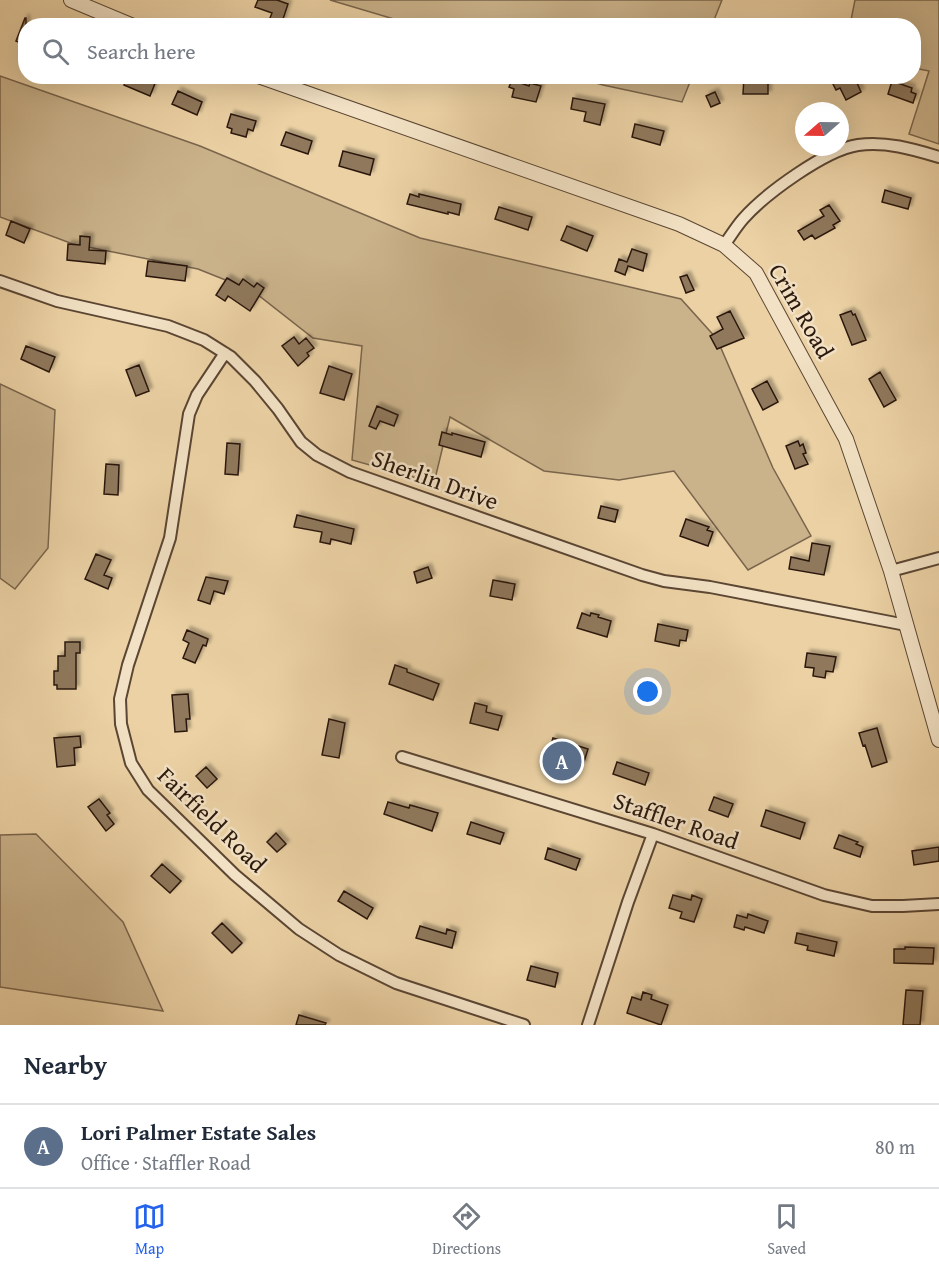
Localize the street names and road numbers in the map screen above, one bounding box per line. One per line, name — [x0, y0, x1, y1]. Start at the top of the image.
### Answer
street label: Crim Road — [760, 257, 843, 365]
street label: Sherlin Drive — [367, 440, 503, 519]
street label: Fairfield Road — [150, 759, 275, 881]
street label: Staffler Road — [609, 783, 744, 858]

